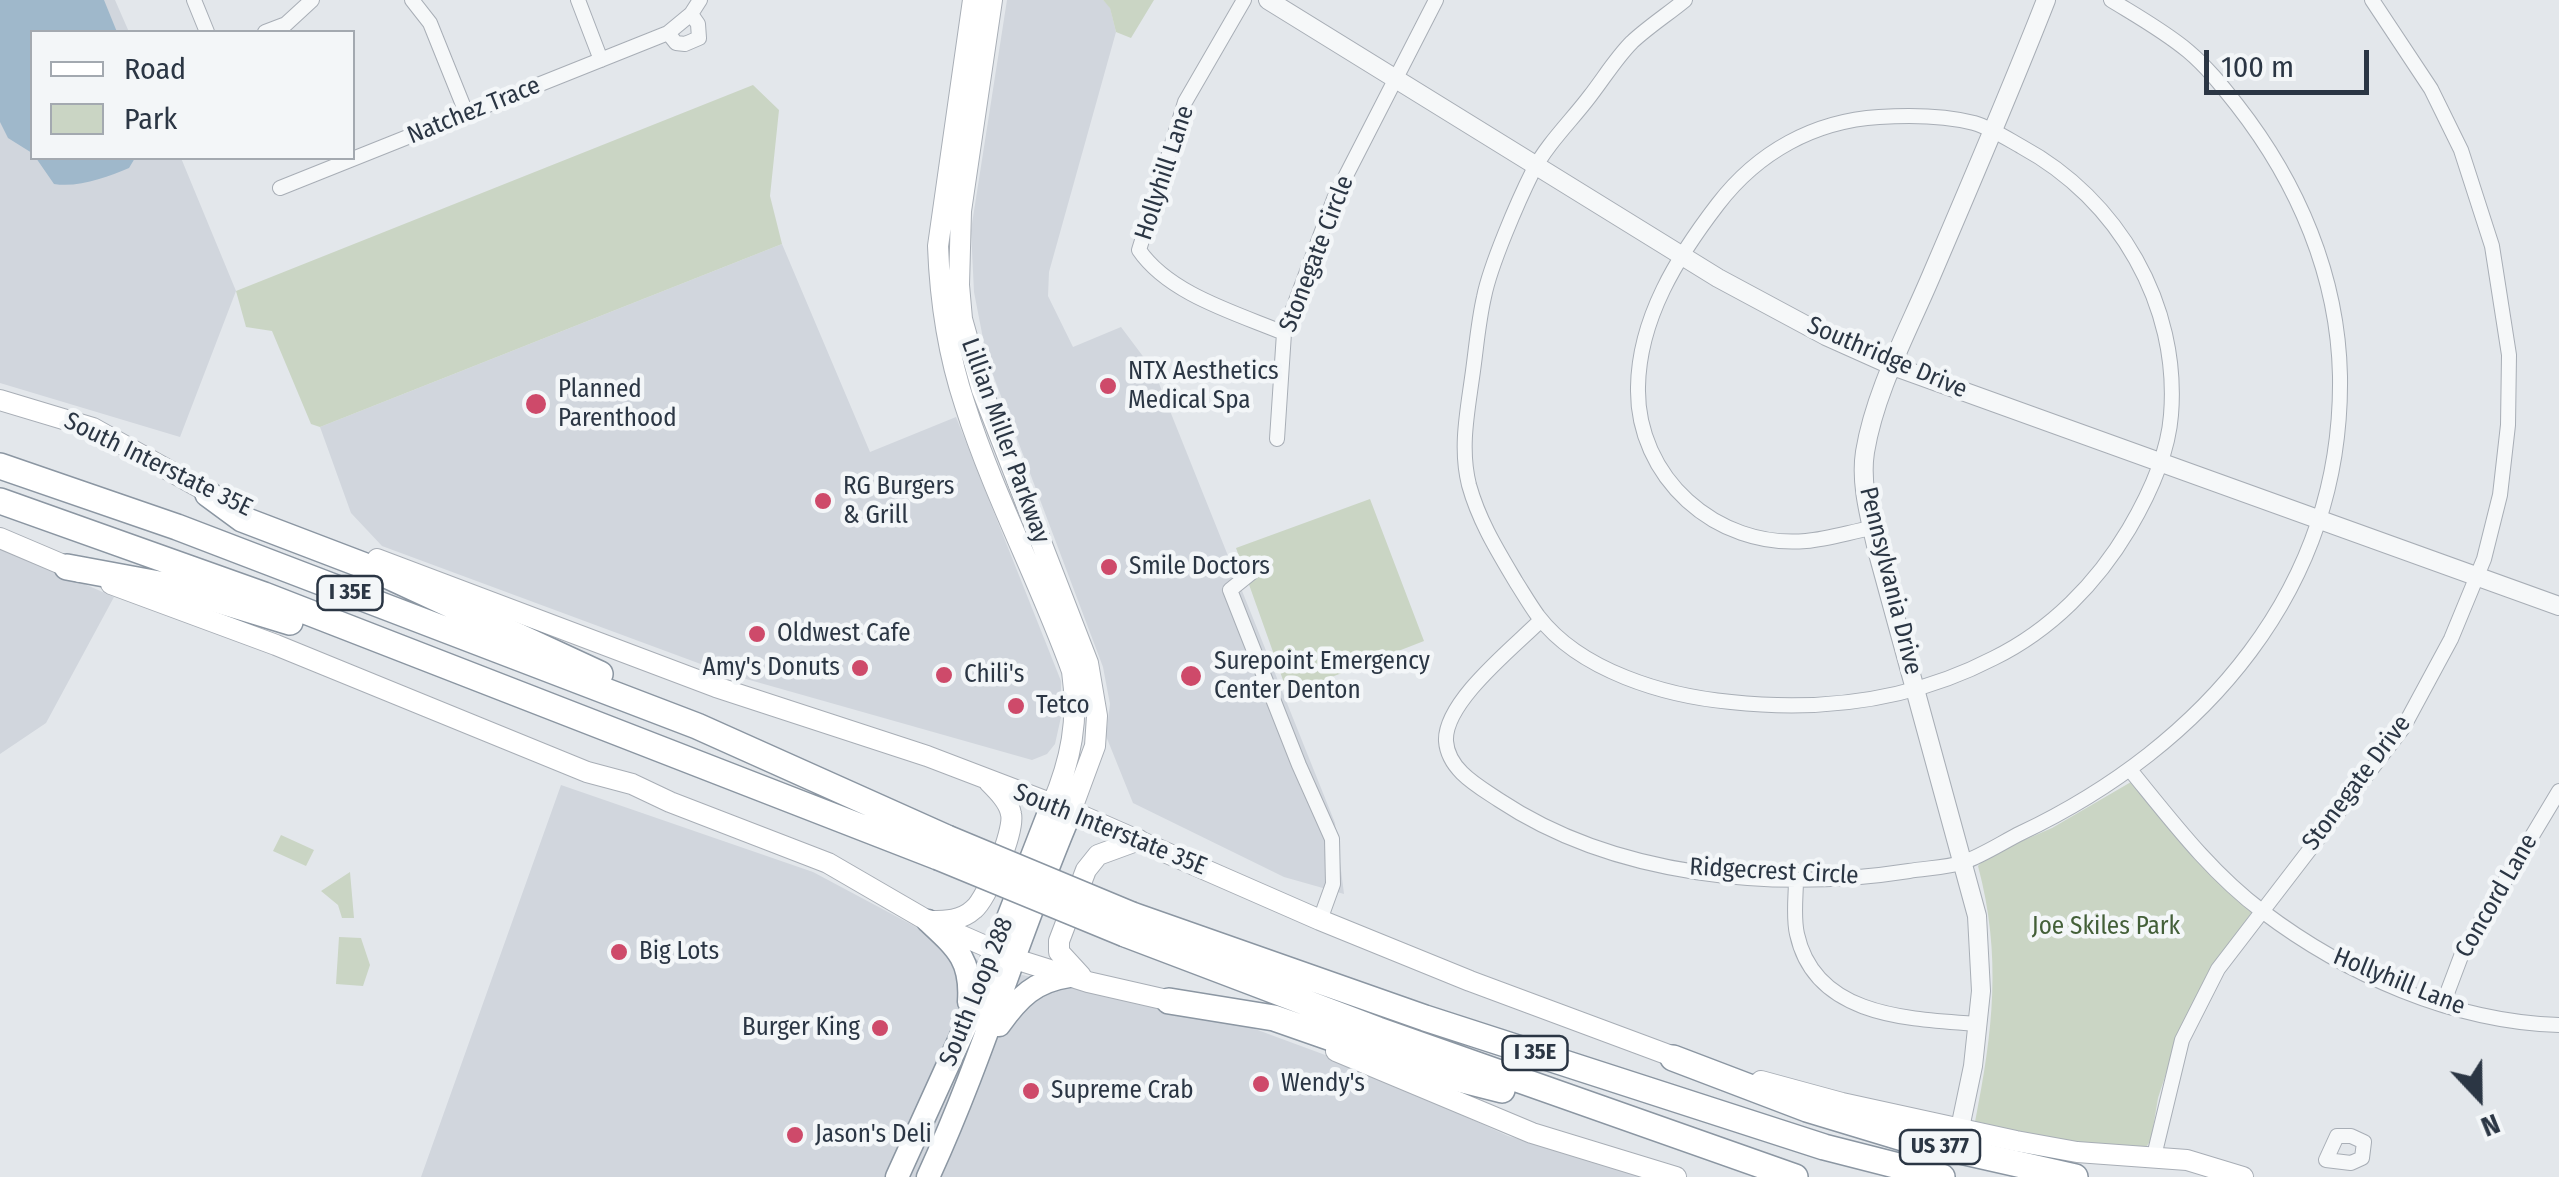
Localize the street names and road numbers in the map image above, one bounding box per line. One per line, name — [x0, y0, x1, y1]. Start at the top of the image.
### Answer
street label: Natchez Trace — [403, 71, 545, 151]
street label: Hollyhill Lane — [1129, 102, 1201, 244]
street label: Stonegate Circle — [1273, 172, 1361, 336]
street label: Southridge Drive — [1802, 311, 1972, 405]
street label: Lillian Miller Parkway — [954, 335, 1056, 547]
street label: South Interstate 35E — [59, 406, 257, 524]
street label: Pennsylvania Drive — [1852, 484, 1928, 678]
road number: I 35E — [318, 576, 382, 610]
street label: Stonegate Drive — [2296, 710, 2418, 856]
street label: South Interstate 35E — [1009, 778, 1211, 882]
street label: Concord Lane — [2450, 829, 2544, 963]
street label: Ridgecrest Circle — [1689, 853, 1859, 891]
street label: South Loop 288 — [934, 913, 1020, 1071]
street label: Hollyhill Lane — [2329, 942, 2469, 1022]
road number: I 35E — [1502, 1036, 1568, 1070]
road number: US 377 — [1900, 1130, 1980, 1164]

